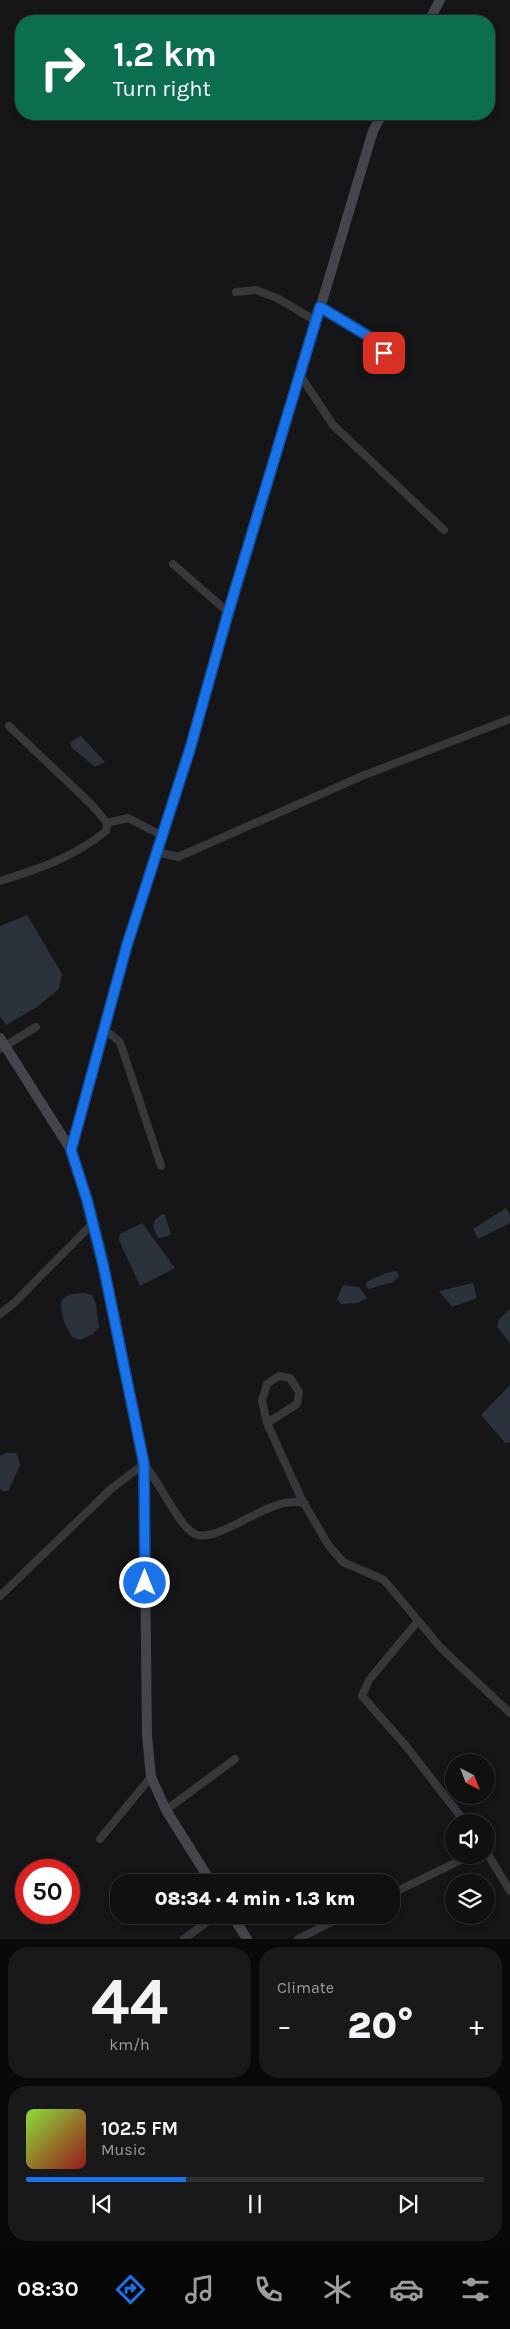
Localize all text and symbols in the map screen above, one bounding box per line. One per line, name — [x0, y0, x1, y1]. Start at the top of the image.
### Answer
text: 1.2 km — [113, 34, 217, 75]
icon: right — [30, 35, 95, 100]
text: Turn right — [113, 76, 211, 102]
pin — [363, 332, 405, 374]
icon: arrive — [370, 339, 398, 367]
position arrow — [118, 1556, 170, 1608]
north arrow — [445, 1754, 495, 1804]
map controls — [445, 1754, 495, 1924]
button: sound — [445, 1814, 495, 1864]
speed limit sign: 50 — [15, 1859, 80, 1924]
button: layers — [445, 1874, 495, 1924]
text: 08:34 · 4 min · 1.3 km — [155, 1888, 355, 1910]
text: 44 — [91, 1964, 168, 2040]
text: Climate — [277, 1978, 334, 1997]
text: 20° — [347, 2003, 414, 2048]
text: − — [277, 2009, 292, 2042]
text: + — [469, 2009, 484, 2042]
text: km/h — [109, 2035, 150, 2054]
text: 102.5 FM — [101, 2118, 178, 2140]
text: Music — [101, 2140, 146, 2159]
icon: previous — [88, 2190, 116, 2218]
icon: pause — [241, 2190, 269, 2218]
icon: next — [394, 2190, 422, 2218]
icon: directions — [113, 2272, 148, 2307]
icon: music — [182, 2272, 217, 2307]
icon: phone — [251, 2272, 286, 2307]
icon: climate — [320, 2272, 355, 2307]
icon: car — [389, 2272, 424, 2307]
icon: filters — [458, 2272, 493, 2307]
text: 08:30 — [17, 2276, 79, 2302]

